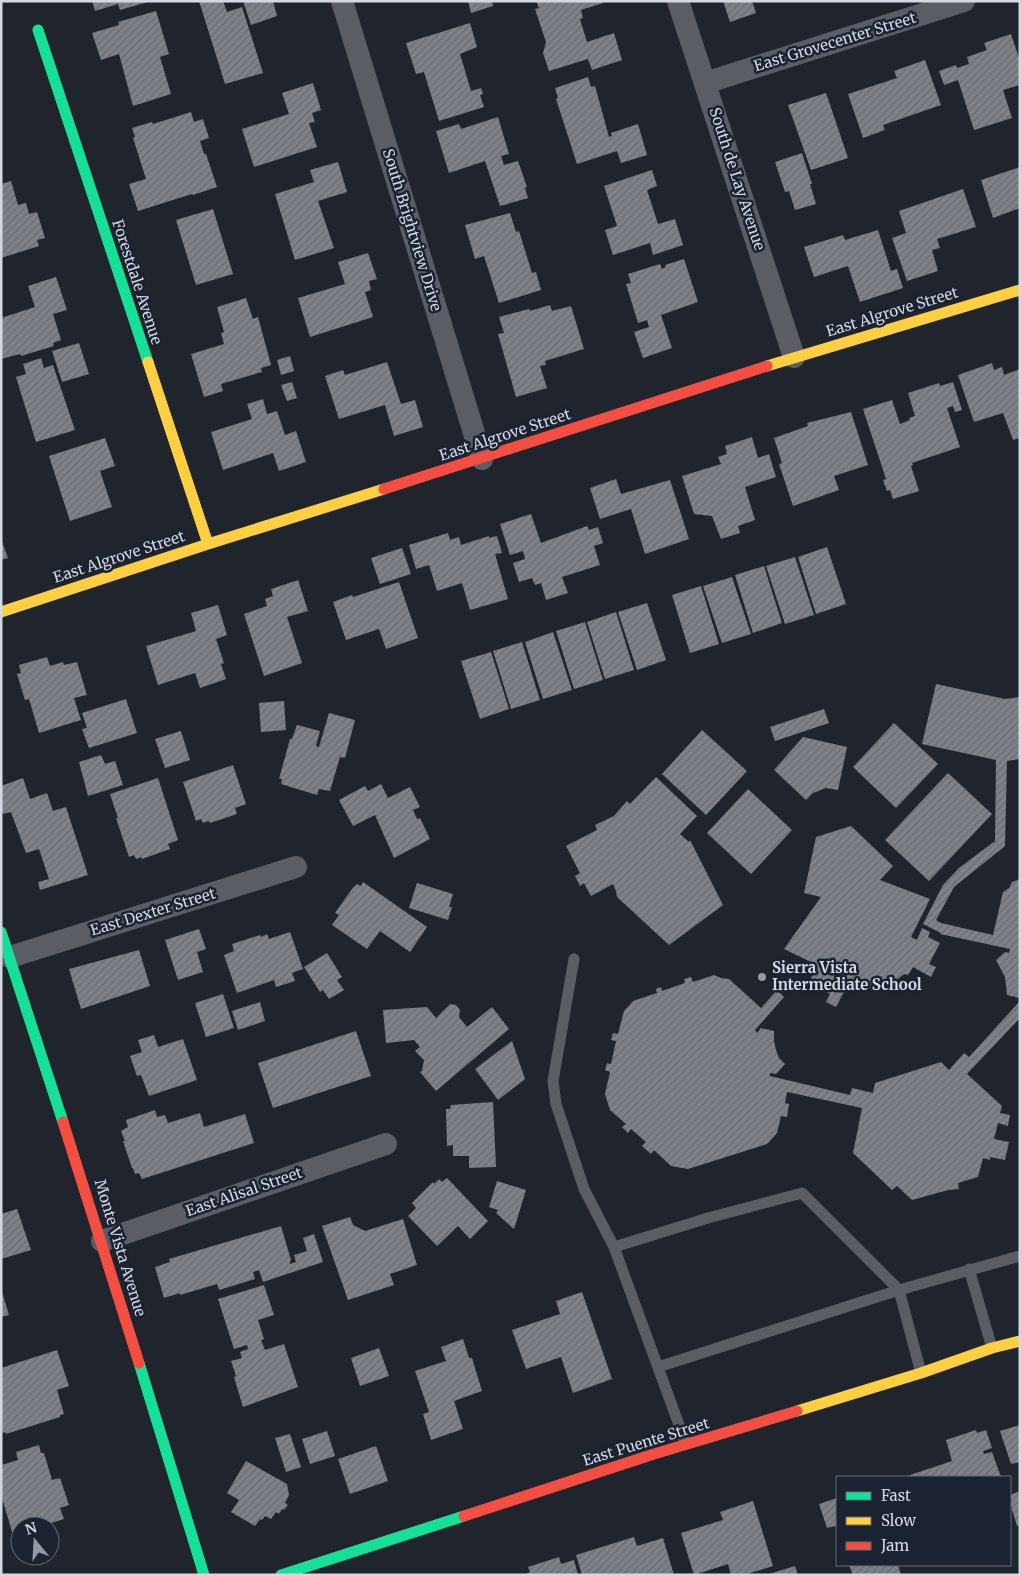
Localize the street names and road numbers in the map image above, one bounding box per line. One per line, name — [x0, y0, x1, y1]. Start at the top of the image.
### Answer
street label: East Grovecenter Street — [751, 8, 918, 75]
street label: South de Lay Avenue — [705, 105, 770, 253]
street label: South Brightview Drive — [379, 146, 446, 314]
street label: Forestdale Avenue — [108, 217, 167, 347]
street label: East Algrove Street — [824, 282, 960, 341]
street label: East Algrove Street — [437, 404, 573, 465]
street label: East Algrove Street — [51, 526, 187, 587]
street label: East Dexter Street — [88, 883, 218, 940]
street label: East Alisal Street — [183, 1163, 305, 1220]
street label: Monte Vista Avenue — [91, 1177, 150, 1319]
street label: East Puente Street — [580, 1413, 712, 1470]

